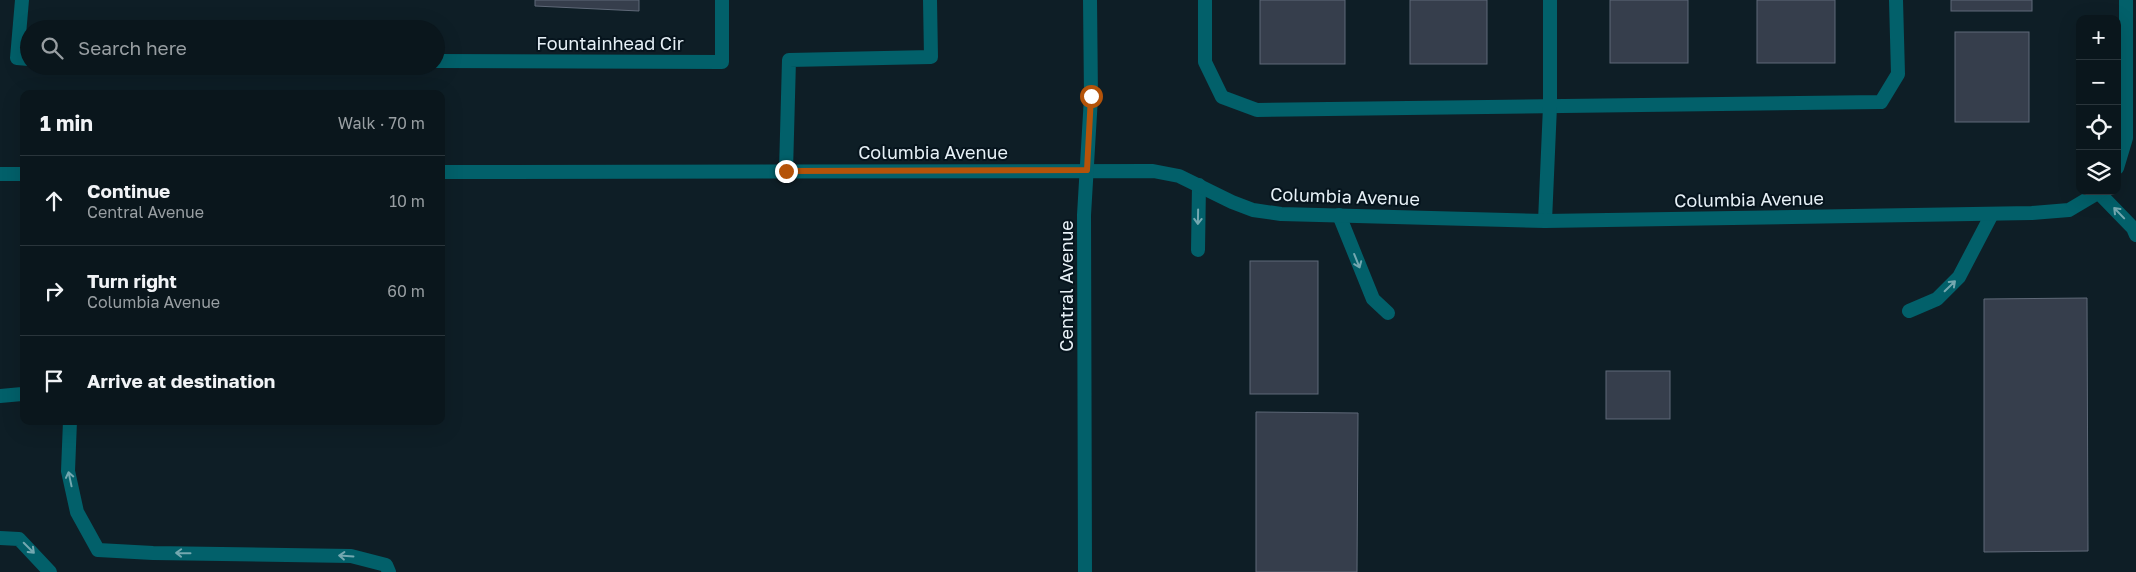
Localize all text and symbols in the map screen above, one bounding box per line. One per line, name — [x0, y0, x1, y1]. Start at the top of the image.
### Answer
map controls — [2076, 15, 2121, 195]
button: + — [2076, 15, 2121, 60]
search box — [20, 20, 445, 75]
street label: Fountainhead Cir — [536, 32, 684, 54]
icon: search — [38, 34, 66, 62]
text: Search here — [78, 36, 187, 59]
button: − — [2076, 60, 2121, 105]
route start — [1080, 85, 1103, 108]
button: locate — [2076, 105, 2121, 150]
text: 1 min — [40, 110, 93, 136]
text: Walk · 70 m — [338, 113, 425, 133]
street label: Columbia Avenue — [858, 141, 1008, 163]
button: layers — [2076, 150, 2121, 195]
route end — [775, 160, 798, 183]
text: Continue — [87, 179, 170, 202]
street label: Columbia Avenue — [1270, 182, 1420, 210]
icon: ahead — [40, 187, 68, 215]
street label: Columbia Avenue — [1674, 187, 1824, 211]
text: 10 m — [389, 191, 425, 211]
text: Central Avenue — [87, 202, 204, 222]
one-way arrow — [2113, 207, 2125, 219]
one-way arrow — [1193, 208, 1203, 225]
street label: Central Avenue — [1055, 220, 1077, 352]
one-way arrow — [1353, 252, 1362, 268]
text: Turn right — [87, 269, 177, 292]
icon: right — [40, 277, 68, 305]
one-way arrow — [1944, 280, 1956, 292]
text: 60 m — [387, 281, 425, 301]
text: Columbia Avenue — [87, 292, 220, 312]
icon: arrive — [40, 367, 68, 395]
text: Arrive at destination — [87, 369, 275, 392]
one-way arrow — [65, 471, 74, 487]
one-way arrow — [22, 542, 35, 554]
one-way arrow — [176, 548, 192, 558]
one-way arrow — [338, 551, 354, 561]

